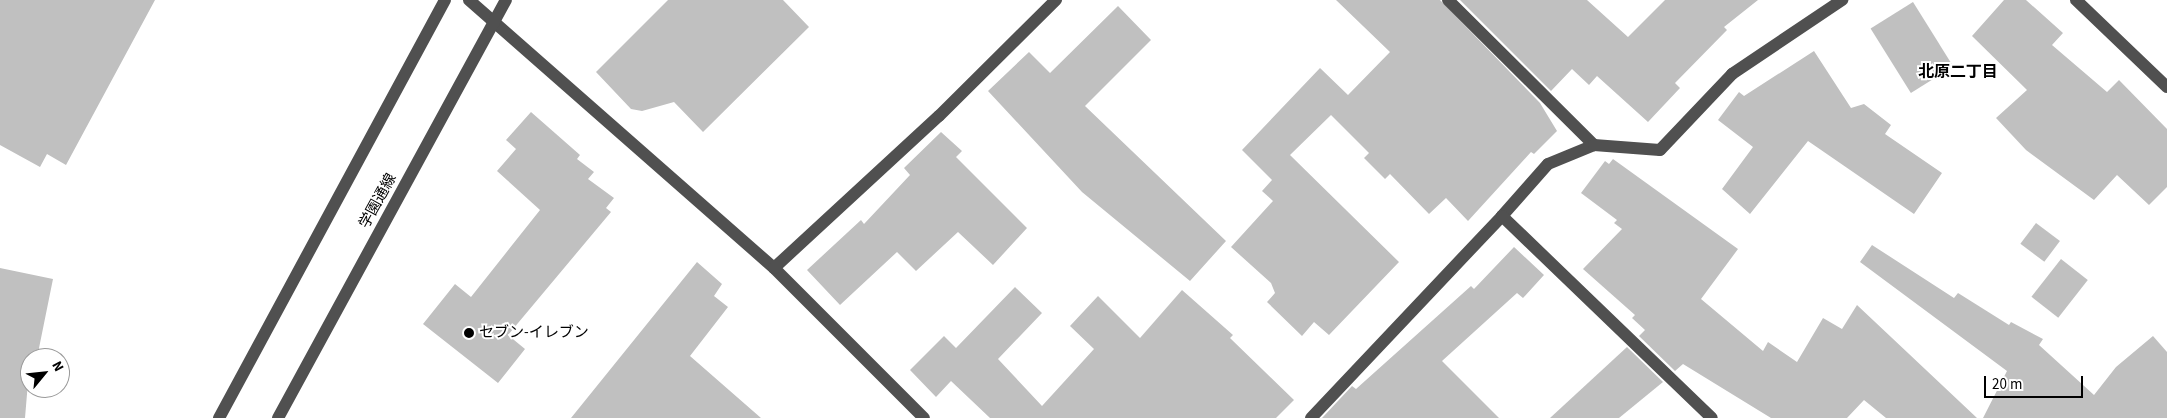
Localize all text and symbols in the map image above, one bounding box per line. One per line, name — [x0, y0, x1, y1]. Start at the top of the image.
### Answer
district label: 北原二丁目 — [1918, 62, 1998, 82]
street label: 学園通線 — [356, 170, 400, 232]
place label: セブン-イレブン — [479, 324, 589, 342]
marker: セブン-イレブン — [463, 327, 475, 339]
north arrow — [20, 348, 70, 398]
text: N — [46, 358, 68, 375]
scale bar — [1987, 366, 2086, 398]
text: 20 m — [1992, 374, 2022, 395]

